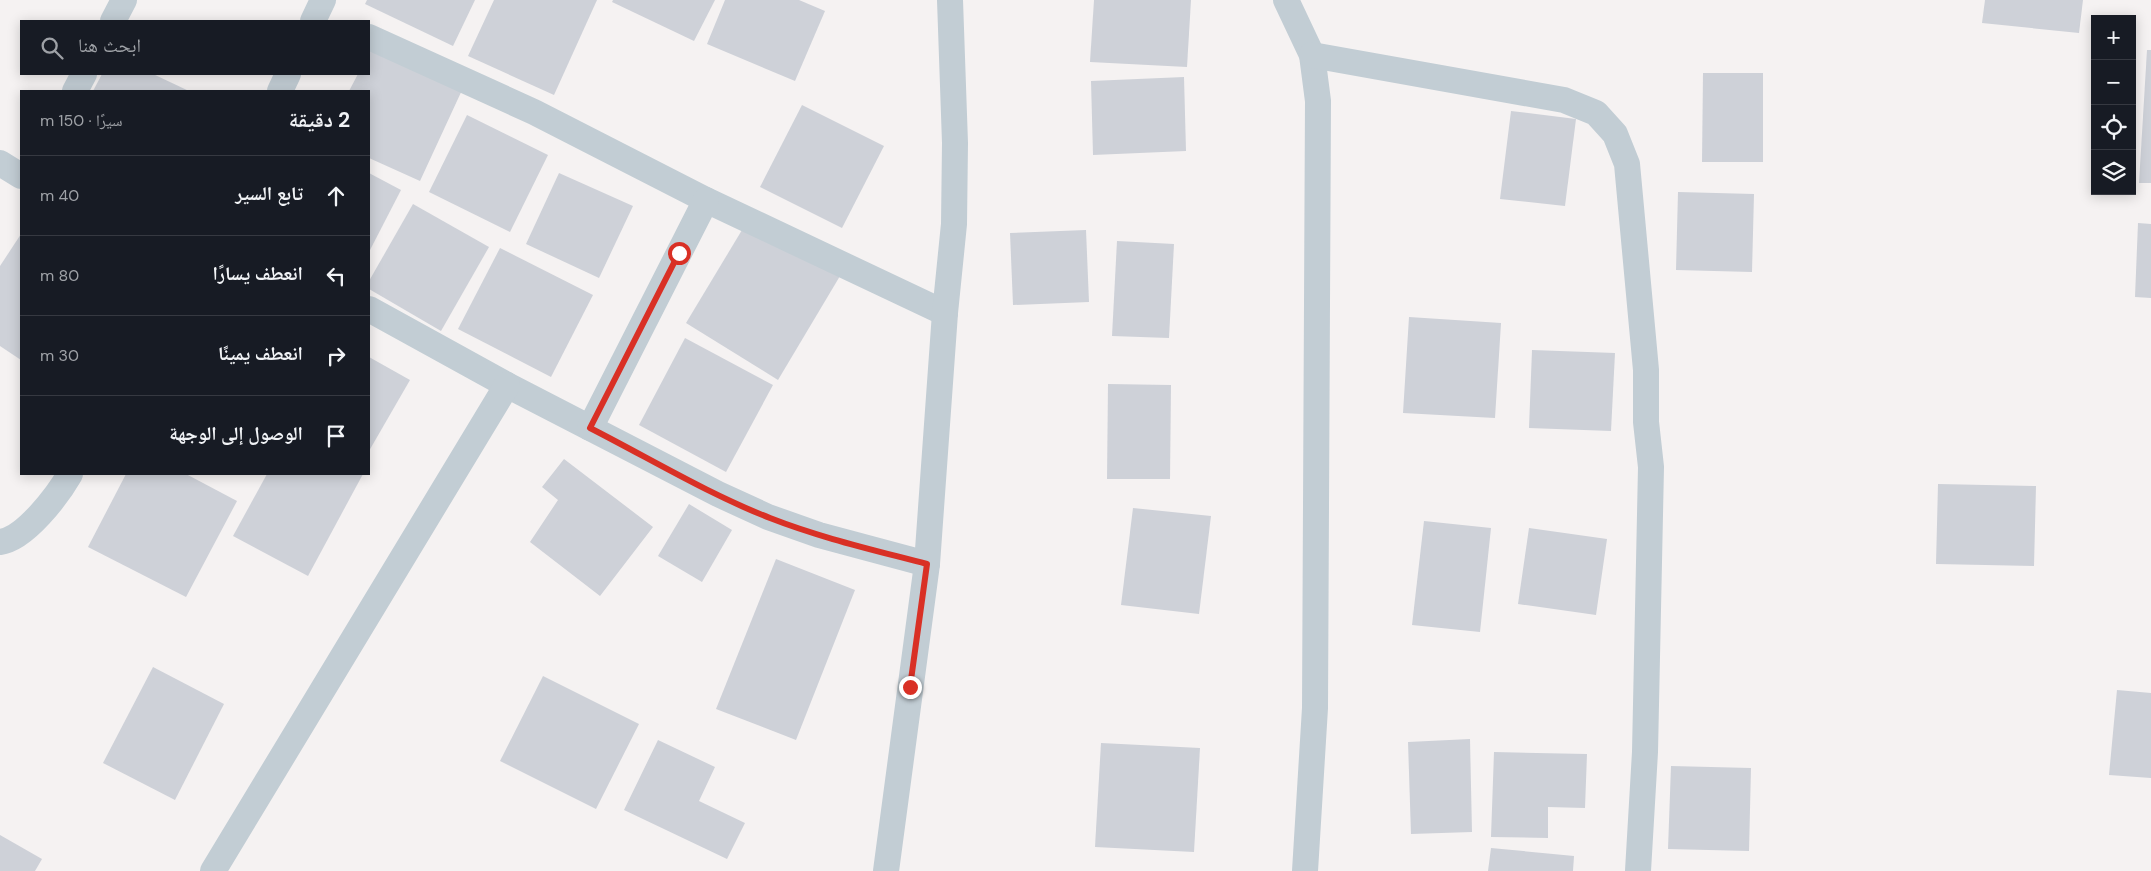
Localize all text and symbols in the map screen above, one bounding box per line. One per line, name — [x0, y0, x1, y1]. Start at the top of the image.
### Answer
map controls — [2091, 15, 2136, 195]
button: + — [2091, 15, 2136, 60]
search box — [20, 20, 370, 75]
text: ابحث هنا — [78, 33, 141, 58]
icon: search — [38, 34, 66, 62]
button: − — [2091, 60, 2136, 105]
button: locate — [2091, 105, 2136, 150]
text: 2 دقيقة — [289, 106, 350, 134]
text: سيرًا · 150 m — [40, 110, 122, 131]
button: layers — [2091, 150, 2136, 195]
text: تابع السير — [235, 181, 303, 206]
icon: ahead — [322, 182, 350, 210]
text: 40 m — [40, 185, 79, 206]
route start — [668, 242, 691, 265]
text: انعطف يسارًا — [212, 261, 303, 286]
icon: left — [322, 262, 350, 290]
text: 80 m — [40, 265, 79, 286]
text: انعطف يمينًا — [218, 341, 303, 366]
icon: right — [322, 342, 350, 370]
text: 30 m — [40, 345, 79, 366]
text: الوصول إلى الوجهة — [169, 421, 303, 446]
icon: arrive — [322, 422, 350, 450]
route end — [899, 676, 922, 699]

